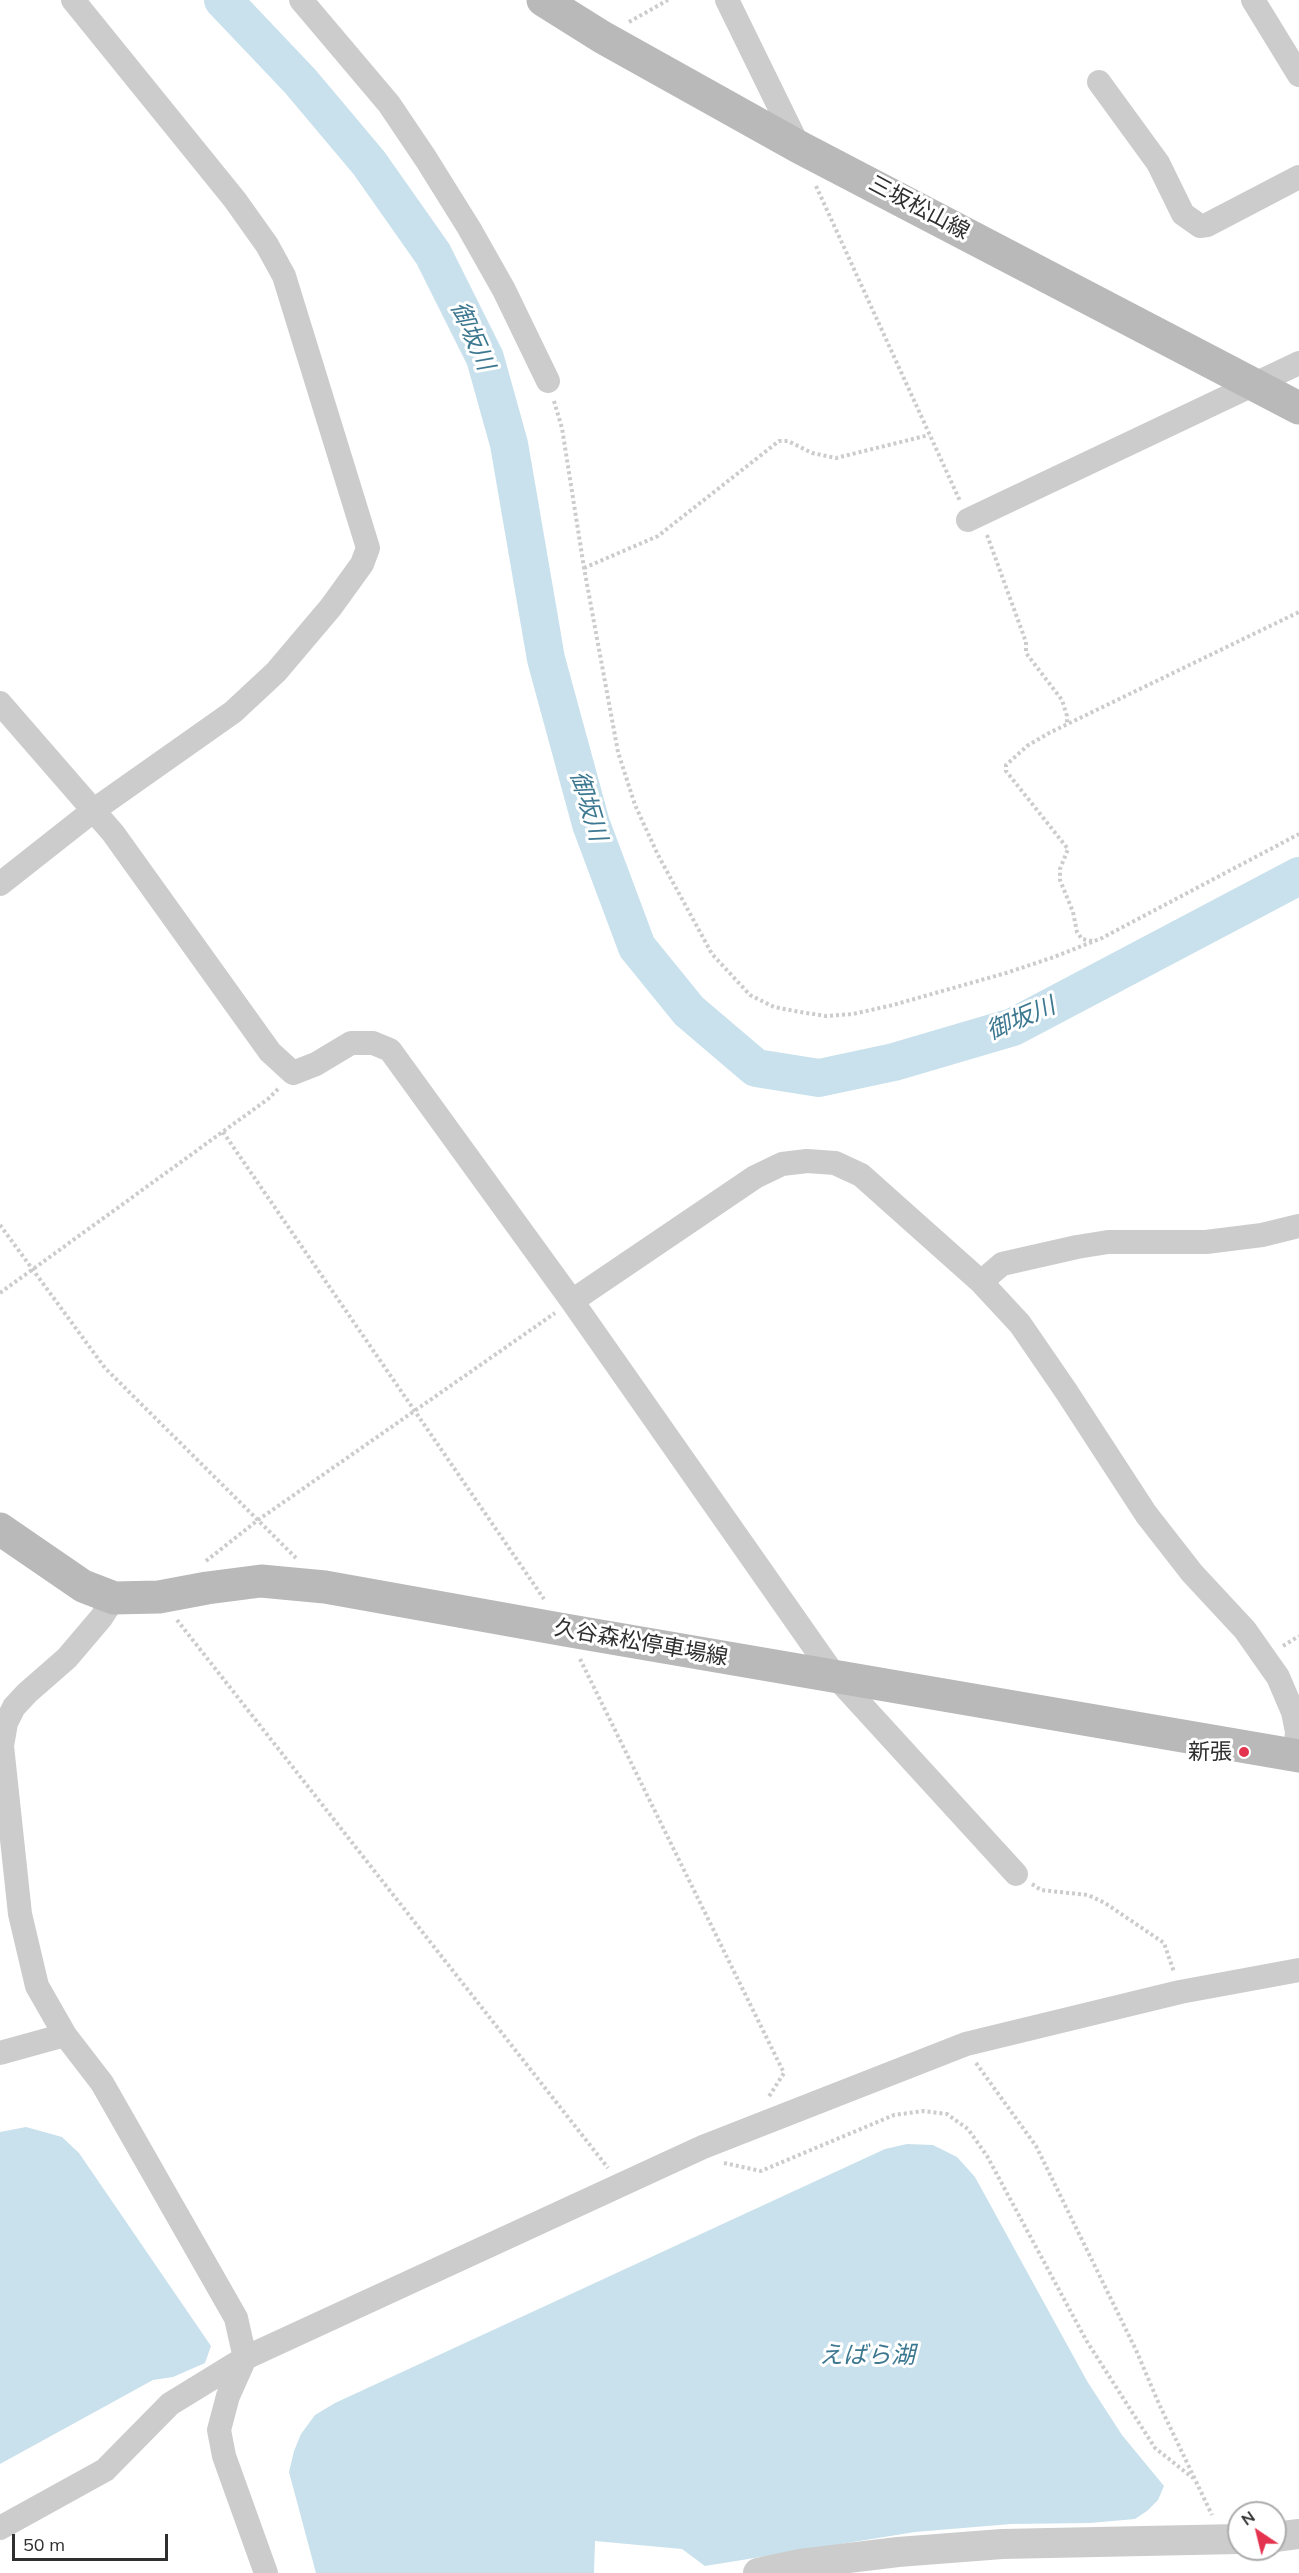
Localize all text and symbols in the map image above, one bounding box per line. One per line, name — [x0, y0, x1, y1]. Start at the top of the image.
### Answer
street label: 三坂松山線 — [864, 171, 974, 245]
water label: 御坂川 — [444, 297, 500, 375]
water label: 御坂川 — [564, 767, 612, 845]
water label: 御坂川 — [982, 992, 1060, 1046]
street label: 久谷森松停車場線 — [552, 1615, 730, 1671]
place label: 新張 — [1188, 1739, 1232, 1765]
marker: 新張 — [1237, 1745, 1251, 1759]
water label: えばら湖 — [819, 2342, 915, 2370]
north arrow — [1227, 2501, 1287, 2561]
text: N — [1237, 2506, 1259, 2530]
scale bar — [15, 2522, 171, 2560]
text: 50 m — [23, 2533, 65, 2556]

